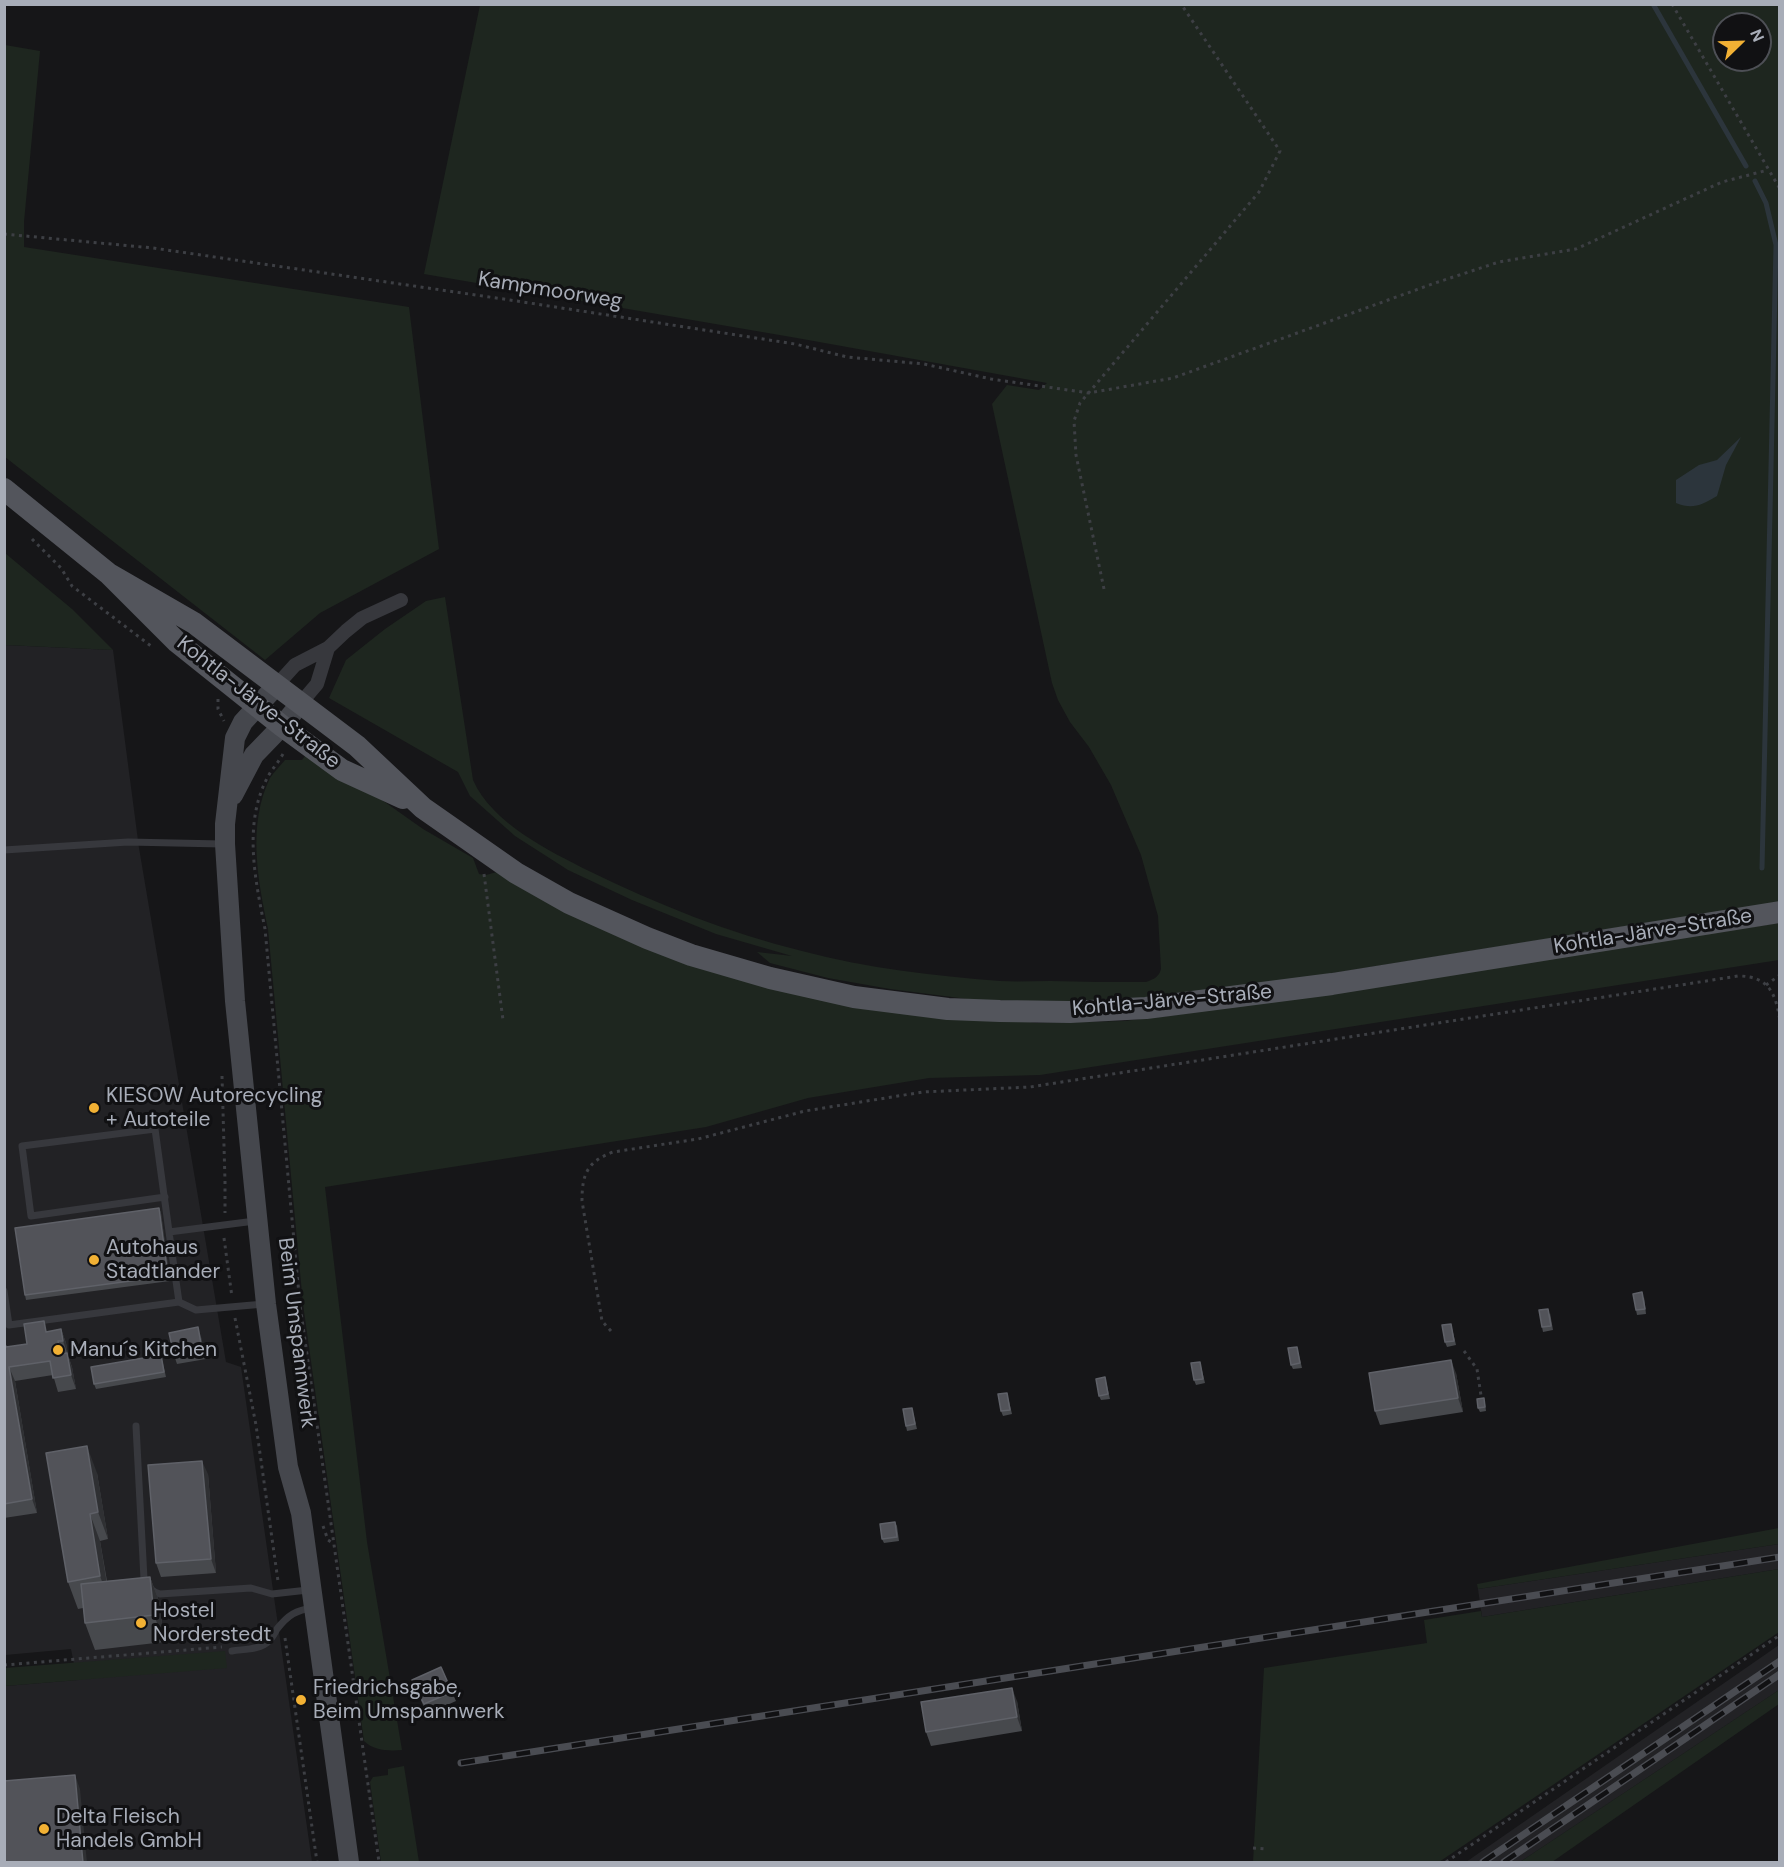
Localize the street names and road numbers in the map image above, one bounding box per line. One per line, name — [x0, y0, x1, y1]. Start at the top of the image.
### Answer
street label: Kampmoorweg — [476, 267, 624, 315]
street label: Kohtla-Järve-Straße — [171, 631, 345, 775]
street label: Kohtla-Järve-Straße — [1552, 904, 1754, 960]
street label: Kohtla-Järve-Straße — [1071, 980, 1273, 1022]
street label: Beim Umspannwerk — [272, 1236, 320, 1430]

